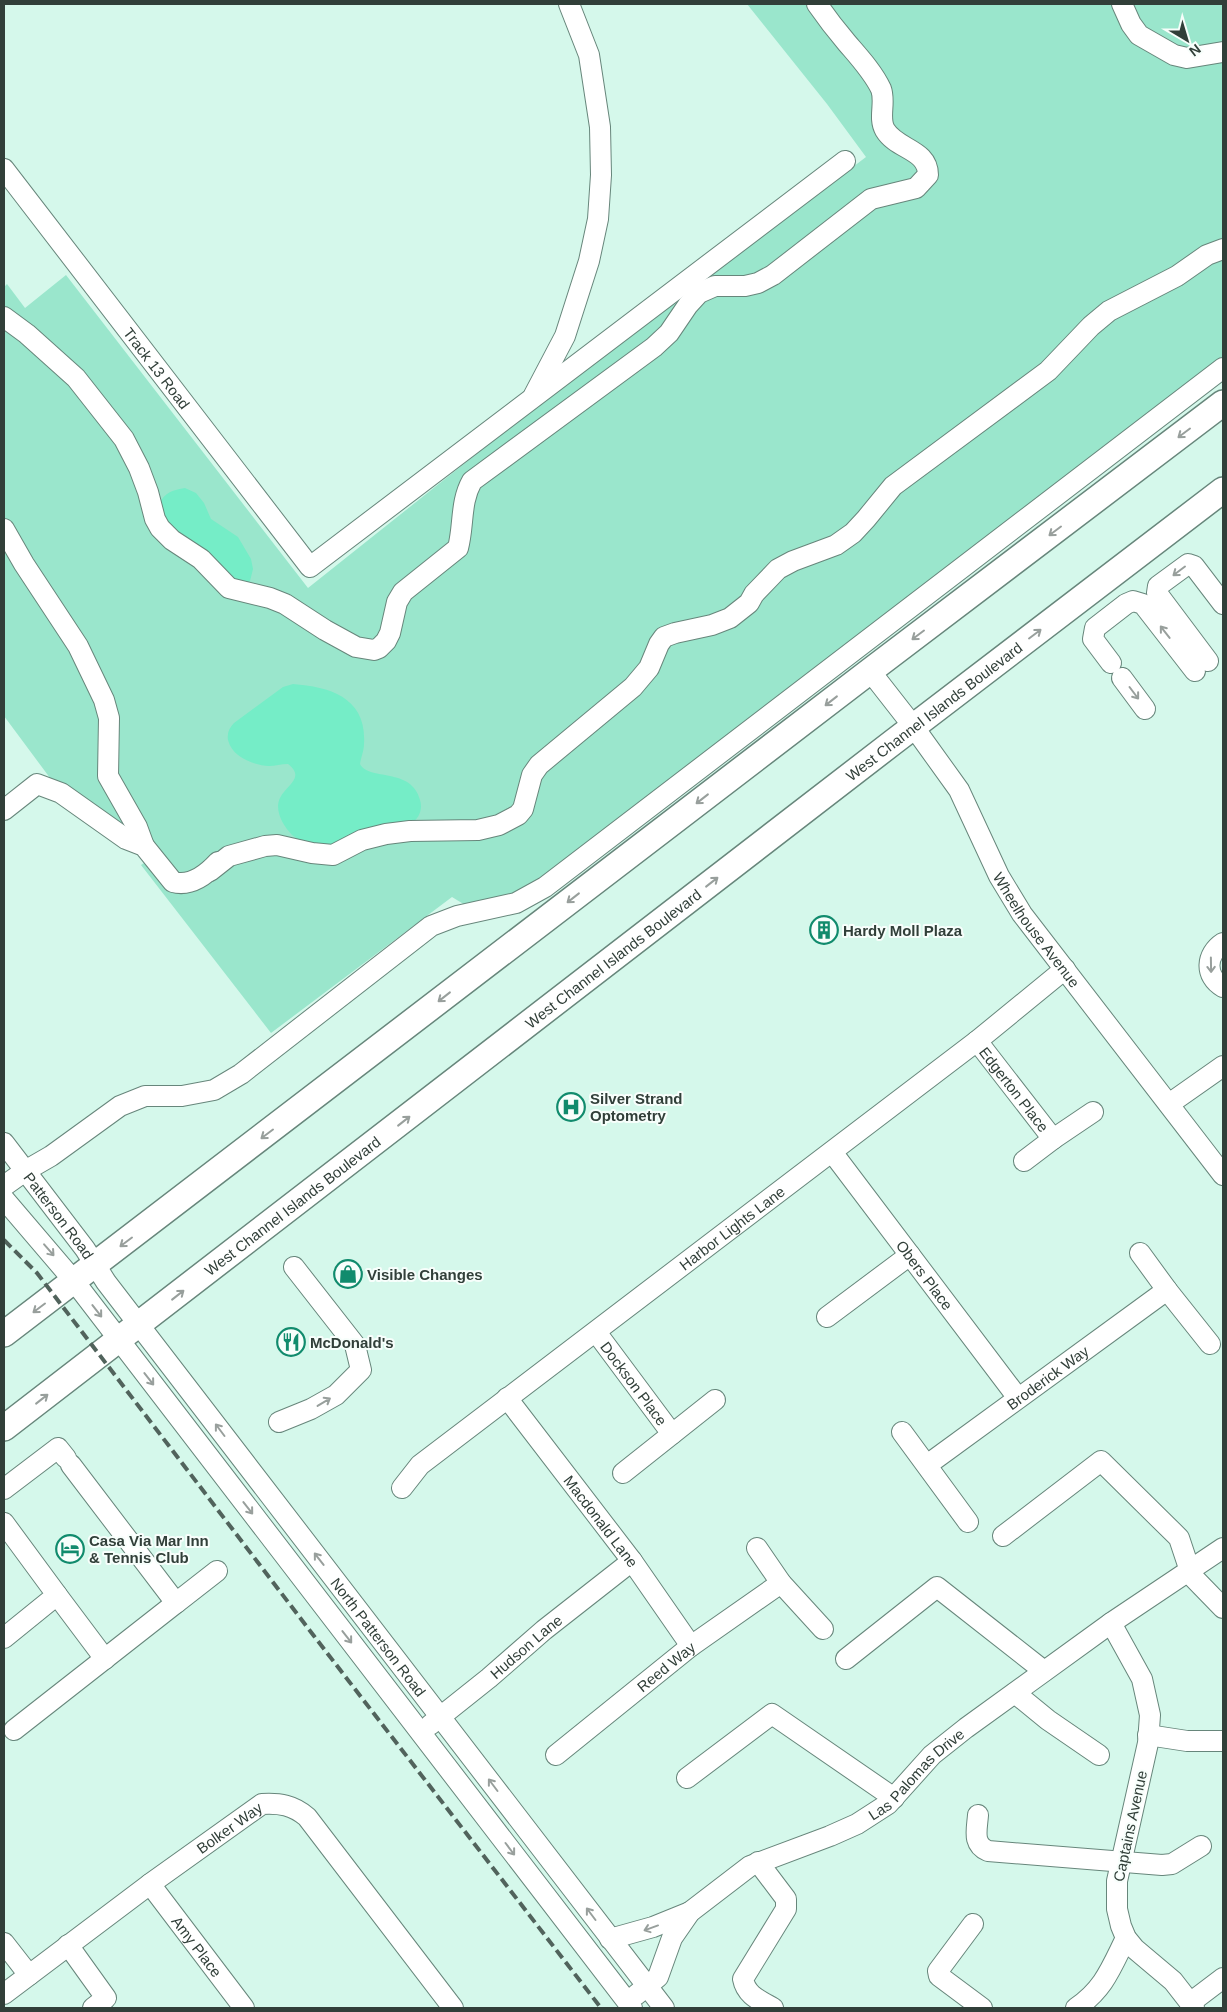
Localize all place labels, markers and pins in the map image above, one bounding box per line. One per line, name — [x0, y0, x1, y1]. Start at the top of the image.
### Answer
building icon: Hardy Moll Plaza — [809, 915, 839, 945]
place label: Hardy Moll Plaza — [843, 922, 963, 939]
place label: Silver Strand Optometry — [590, 1090, 683, 1124]
hospital icon: Silver Strand Optometry — [556, 1092, 586, 1122]
shop icon: Visible Changes — [333, 1259, 363, 1289]
place label: Visible Changes — [367, 1266, 483, 1283]
restaurant icon: McDonald's — [276, 1327, 306, 1357]
place label: McDonald's — [310, 1334, 394, 1351]
place label: Casa Via Mar Inn & Tennis Club — [89, 1532, 209, 1566]
hotel icon: Casa Via Mar Inn & Tennis Club — [55, 1534, 85, 1564]

